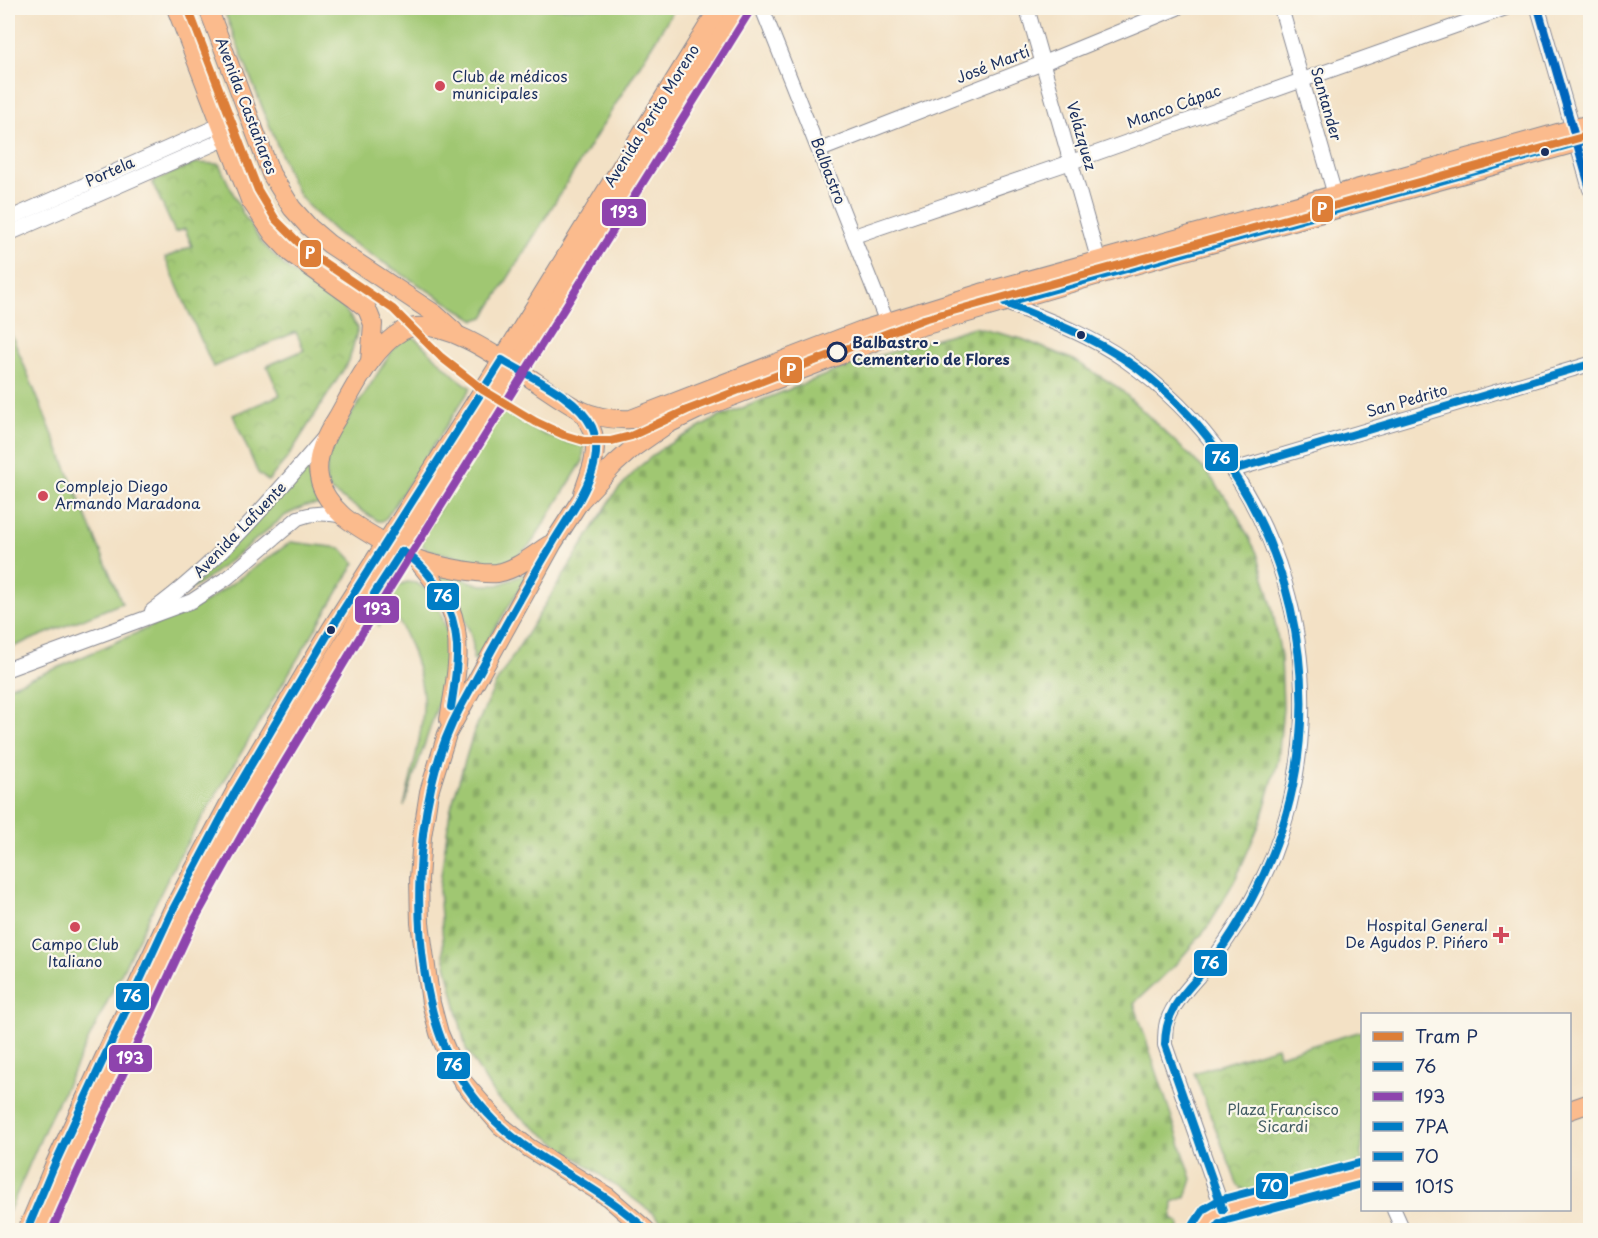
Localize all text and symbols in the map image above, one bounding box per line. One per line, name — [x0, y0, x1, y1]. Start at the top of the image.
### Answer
street label: Avenida Castañares — [211, 34, 284, 178]
street label: Avenida Perito Moreno — [597, 39, 704, 191]
street label: José Martí — [952, 39, 1033, 88]
place label: Club de médicos municipales — [452, 64, 567, 104]
street label: Santander — [1306, 64, 1349, 143]
street label: Manco Cápac — [1123, 78, 1224, 133]
marker: Club de médicos municipales — [433, 79, 447, 93]
street label: Velázquez — [1062, 99, 1103, 173]
street label: Balbastro — [806, 134, 853, 207]
unlabelled marker — [1539, 146, 1551, 158]
street label: Portela — [81, 149, 138, 192]
line badge: P — [1311, 195, 1334, 223]
text: P — [1317, 196, 1328, 220]
line badge: 193 — [601, 198, 647, 227]
text: 193 — [610, 199, 638, 223]
line badge: P — [299, 239, 322, 268]
text: P — [305, 240, 316, 264]
unlabelled marker — [1075, 329, 1087, 341]
place label: Balbastro - Cementerio de Flores — [852, 330, 1010, 370]
marker: Balbastro - Cementerio de Flores — [827, 342, 847, 362]
line badge: P — [779, 356, 803, 384]
text: P — [786, 357, 797, 381]
street label: San Pedrito — [1363, 377, 1450, 422]
line badge: 76 — [1204, 443, 1239, 472]
text: 76 — [1211, 445, 1231, 469]
place label: Complejo Diego Armando Maradona — [55, 474, 201, 514]
street label: Avenida Lafuente — [187, 476, 291, 582]
marker: Complejo Diego Armando Maradona — [36, 489, 50, 503]
line badge: 76 — [426, 582, 460, 611]
text: 76 — [433, 583, 453, 607]
line badge: 193 — [354, 595, 400, 624]
text: 193 — [363, 596, 391, 620]
unlabelled marker — [325, 624, 337, 636]
place label: Hospital General De Agudos P. Pińero — [1345, 913, 1488, 953]
marker: Campo Club Italiano — [68, 920, 82, 934]
marker: Hospital General De Agudos P. Pińero — [1492, 926, 1510, 944]
place label: Campo Club Italiano — [31, 932, 119, 972]
line badge: 76 — [1193, 949, 1228, 977]
text: 76 — [1200, 950, 1220, 974]
line badge: 76 — [115, 982, 150, 1011]
text: 76 — [122, 983, 142, 1007]
legend — [1361, 1013, 1571, 1211]
text: Tram P — [1415, 1022, 1478, 1049]
line badge: 193 — [108, 1044, 153, 1073]
text: 193 — [116, 1045, 144, 1069]
line badge: 76 — [436, 1051, 471, 1080]
text: 76 — [443, 1052, 463, 1076]
text: 76 — [1415, 1052, 1436, 1079]
text: 193 — [1415, 1082, 1445, 1109]
park label: Plaza Francisco Sicardi — [1227, 1097, 1339, 1137]
text: 7PA — [1415, 1112, 1449, 1139]
text: 7O — [1415, 1142, 1439, 1169]
line badge: 7O — [1255, 1172, 1289, 1200]
text: 101S — [1415, 1172, 1454, 1199]
text: 7O — [1261, 1173, 1283, 1197]

